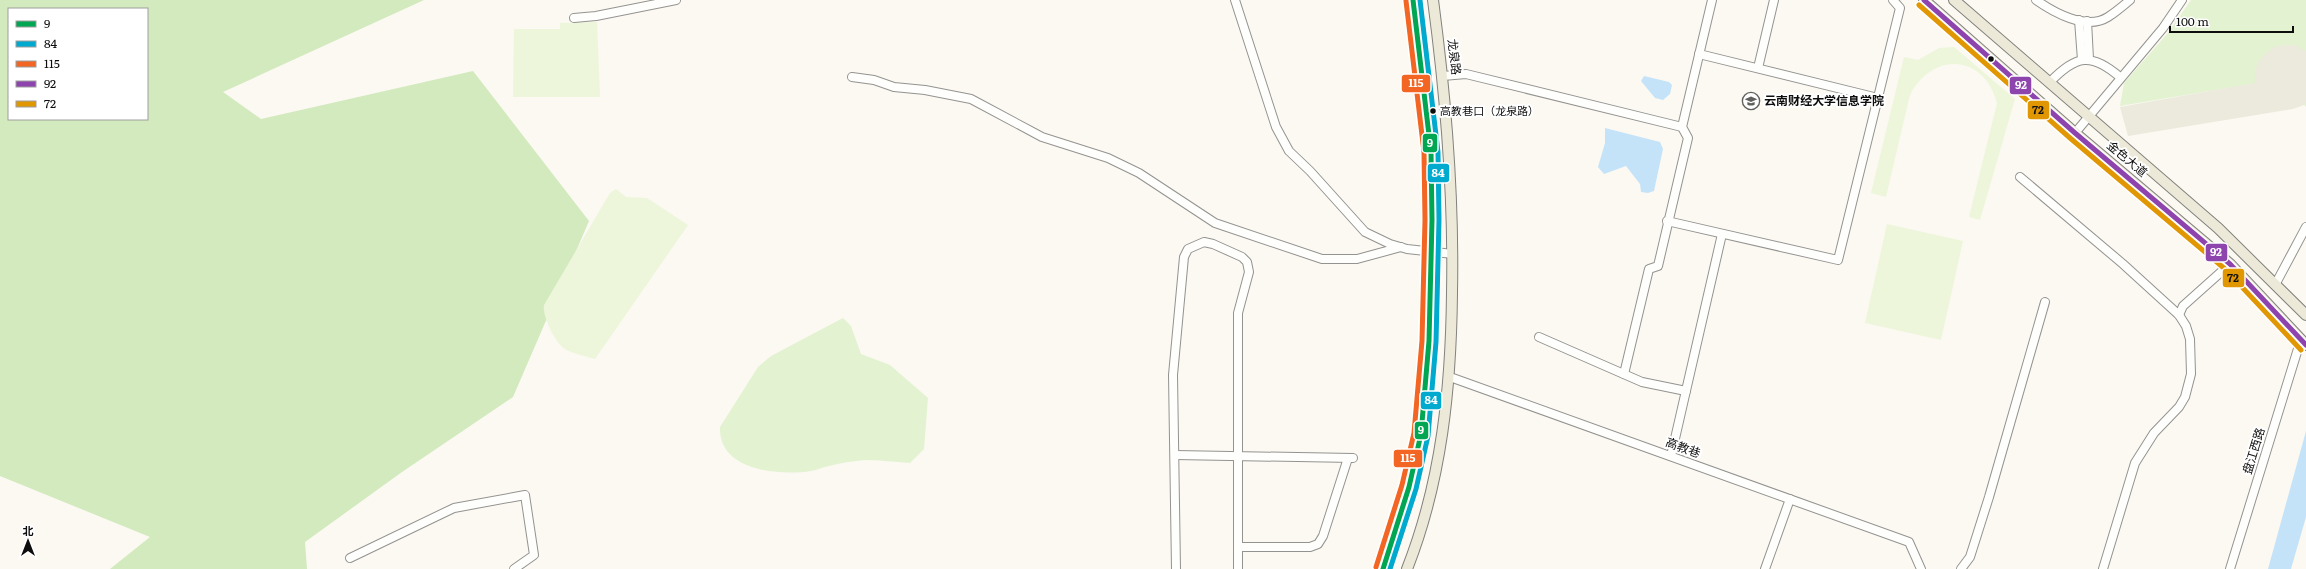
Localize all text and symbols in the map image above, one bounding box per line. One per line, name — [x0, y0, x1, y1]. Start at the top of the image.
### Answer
legend — [8, 8, 148, 120]
scale bar — [2170, 8, 2293, 34]
text: 100 m — [2176, 12, 2209, 30]
text: 9 — [44, 14, 50, 32]
text: 84 — [44, 34, 58, 52]
street label: 龙泉路 — [1444, 38, 1466, 76]
text: 115 — [44, 54, 60, 72]
unlabelled marker — [1986, 54, 1996, 64]
text: 92 — [44, 74, 56, 92]
line badge: 115 — [1401, 74, 1431, 93]
text: 115 — [1408, 74, 1424, 90]
line badge: 92 — [2009, 76, 2032, 95]
text: 92 — [2015, 76, 2027, 92]
school or university icon: 云南财经大学信息学院 — [1741, 91, 1761, 111]
place label: 云南财经大学信息学院 — [1764, 91, 1884, 109]
text: 72 — [44, 94, 56, 112]
line badge: 72 — [2027, 100, 2050, 120]
text: 72 — [2032, 101, 2044, 117]
place label: 高教巷口（龙泉路） — [1440, 102, 1539, 118]
marker: 高教巷口（龙泉路） — [1428, 106, 1438, 116]
line badge: 9 — [1422, 133, 1438, 153]
text: 9 — [1427, 134, 1433, 150]
street label: 金色大道 — [2103, 136, 2152, 181]
line badge: 84 — [1427, 163, 1450, 183]
text: 84 — [1431, 164, 1445, 180]
line badge: 92 — [2205, 243, 2228, 262]
text: 92 — [2210, 243, 2222, 259]
line badge: 72 — [2222, 268, 2245, 288]
text: 72 — [2227, 269, 2239, 285]
line badge: 84 — [1420, 391, 1442, 410]
text: 84 — [1424, 391, 1438, 407]
line badge: 9 — [1414, 421, 1429, 440]
text: 9 — [1418, 421, 1424, 437]
street label: 盘江西路 — [2237, 425, 2269, 476]
street label: 高教巷 — [1663, 432, 1703, 462]
line badge: 115 — [1393, 449, 1423, 468]
text: 115 — [1400, 449, 1416, 465]
north arrow — [8, 521, 48, 561]
text: 北 — [23, 522, 34, 538]

